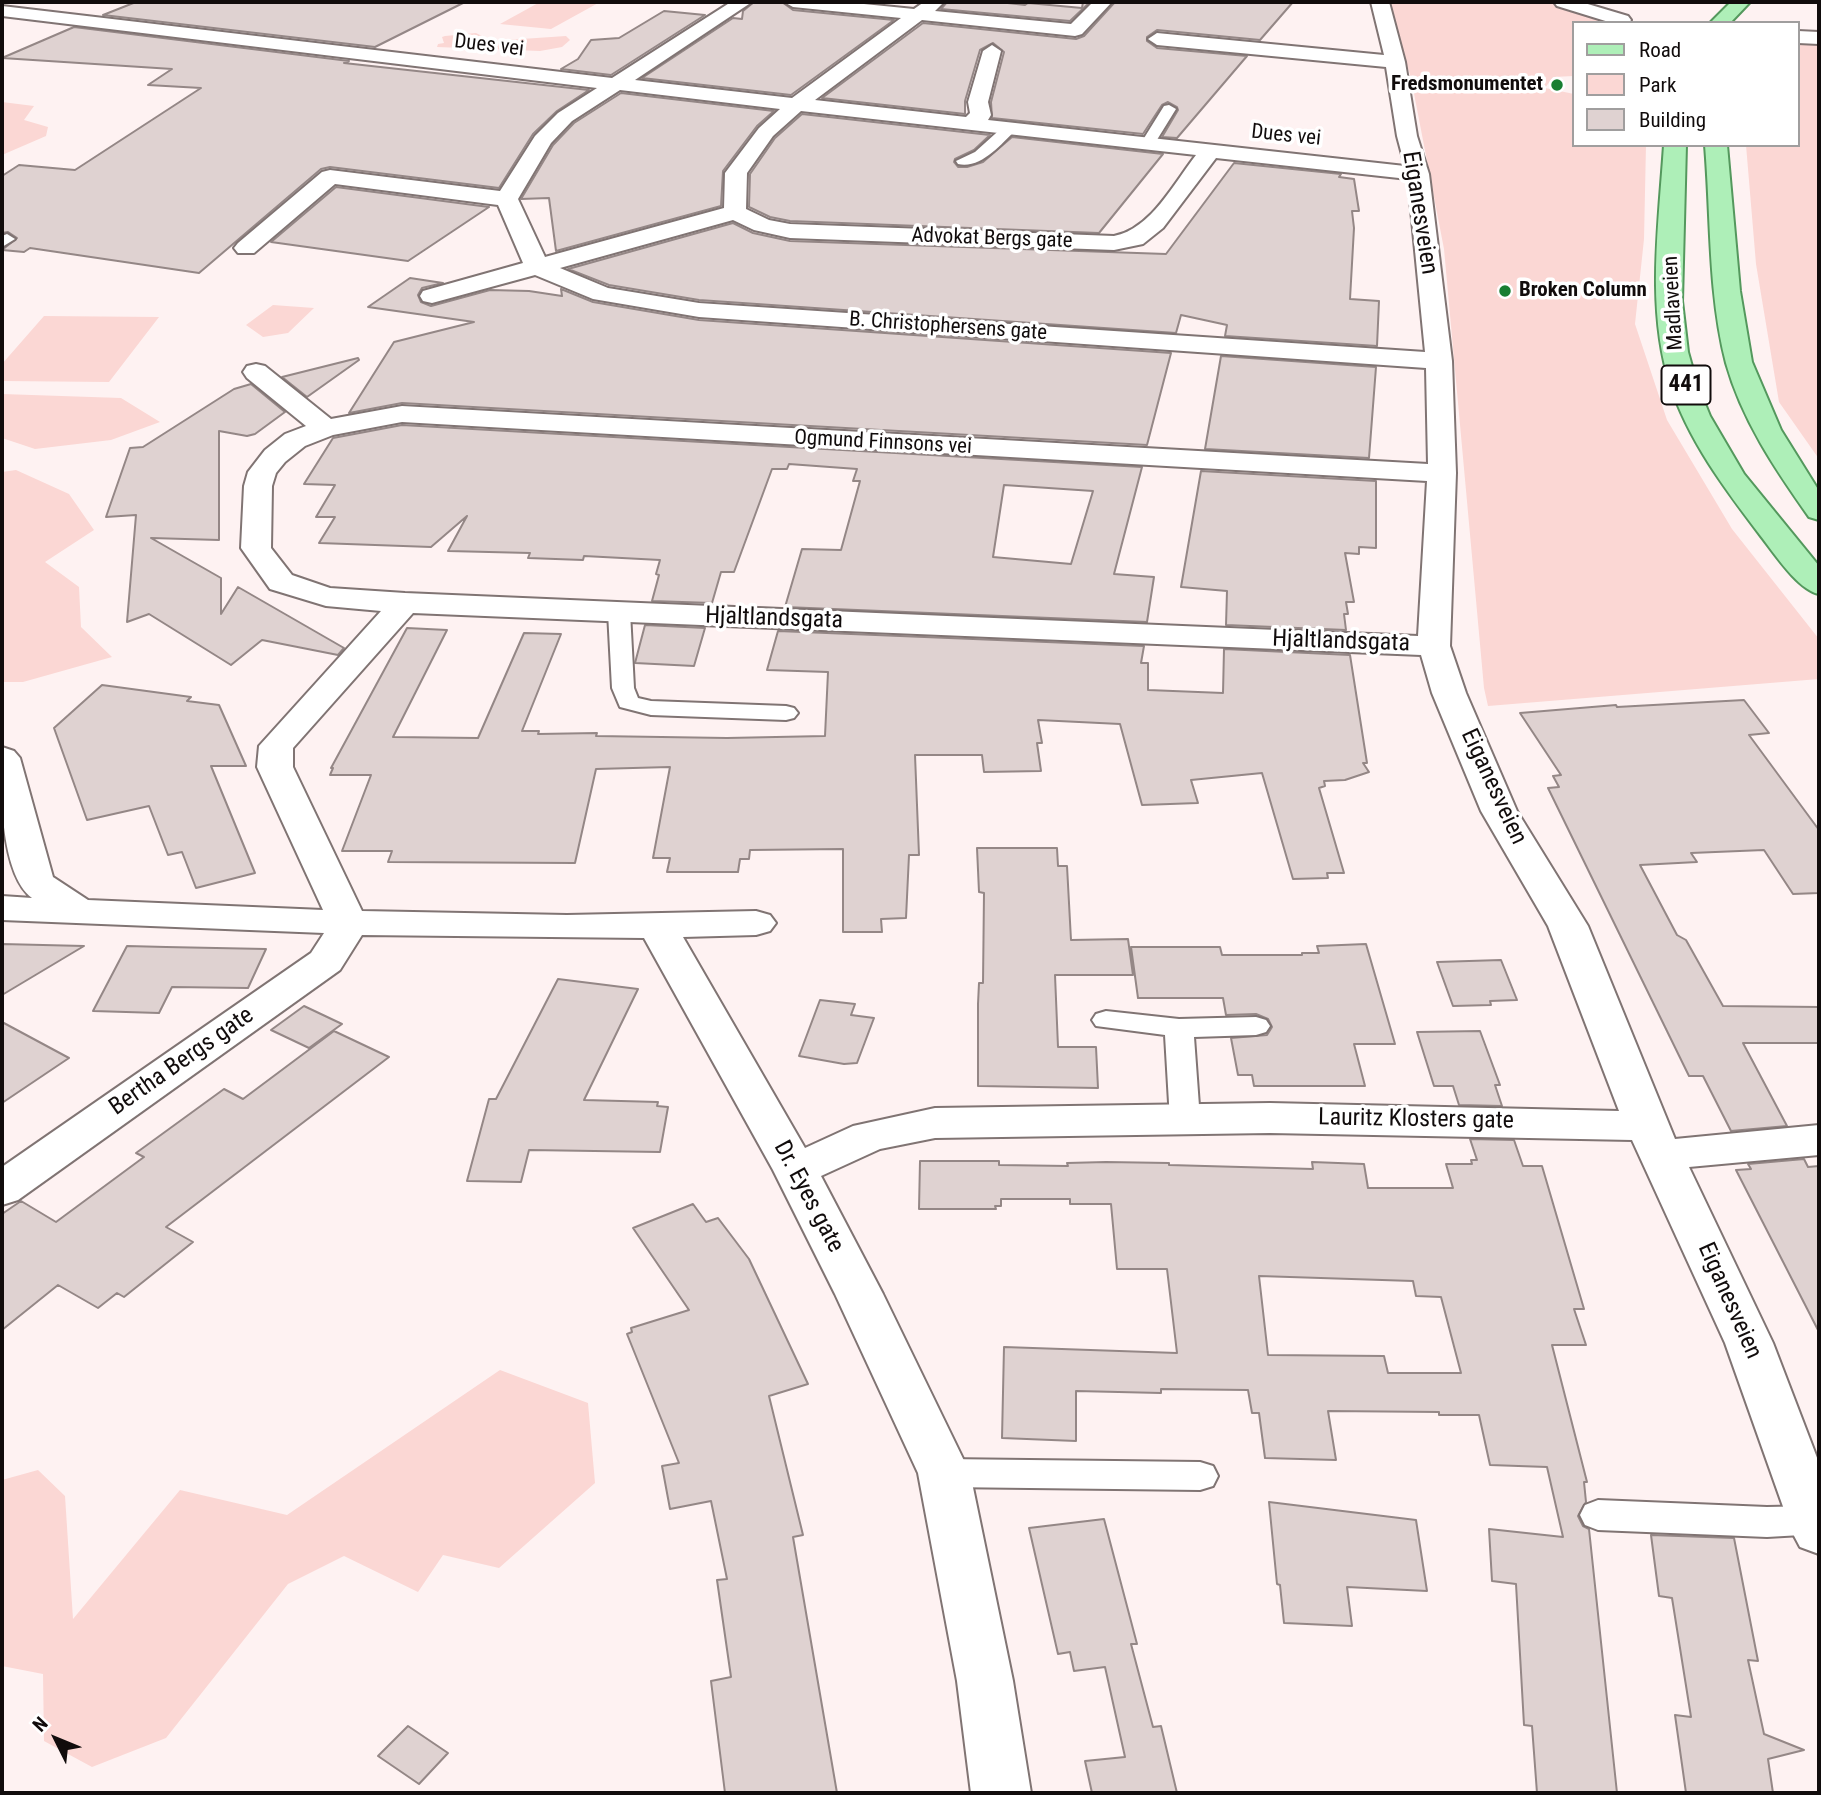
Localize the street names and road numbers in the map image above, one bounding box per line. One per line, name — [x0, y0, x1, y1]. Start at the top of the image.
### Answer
street label: Dues vei — [453, 29, 525, 63]
street label: Dues vei — [1250, 120, 1322, 152]
street label: Eiganesveien — [1395, 149, 1443, 277]
street label: Advokat Bergs gate — [911, 224, 1073, 254]
street label: Madlaveien — [1659, 255, 1689, 351]
street label: B. Christophersens gate — [848, 308, 1048, 346]
road number: 441 — [1662, 366, 1710, 404]
street label: Ogmund Finnsons vei — [794, 426, 972, 460]
street label: Hjaltlandsgata — [705, 602, 843, 636]
street label: Hjaltlandsgata — [1272, 625, 1410, 659]
street label: Eiganesveien — [1454, 725, 1532, 849]
street label: Bertha Bergs gate — [104, 1002, 260, 1122]
street label: Lauritz Klosters gate — [1318, 1104, 1514, 1136]
street label: Dr. Eyes gate — [767, 1136, 849, 1258]
street label: Eiganesveien — [1691, 1238, 1767, 1364]

